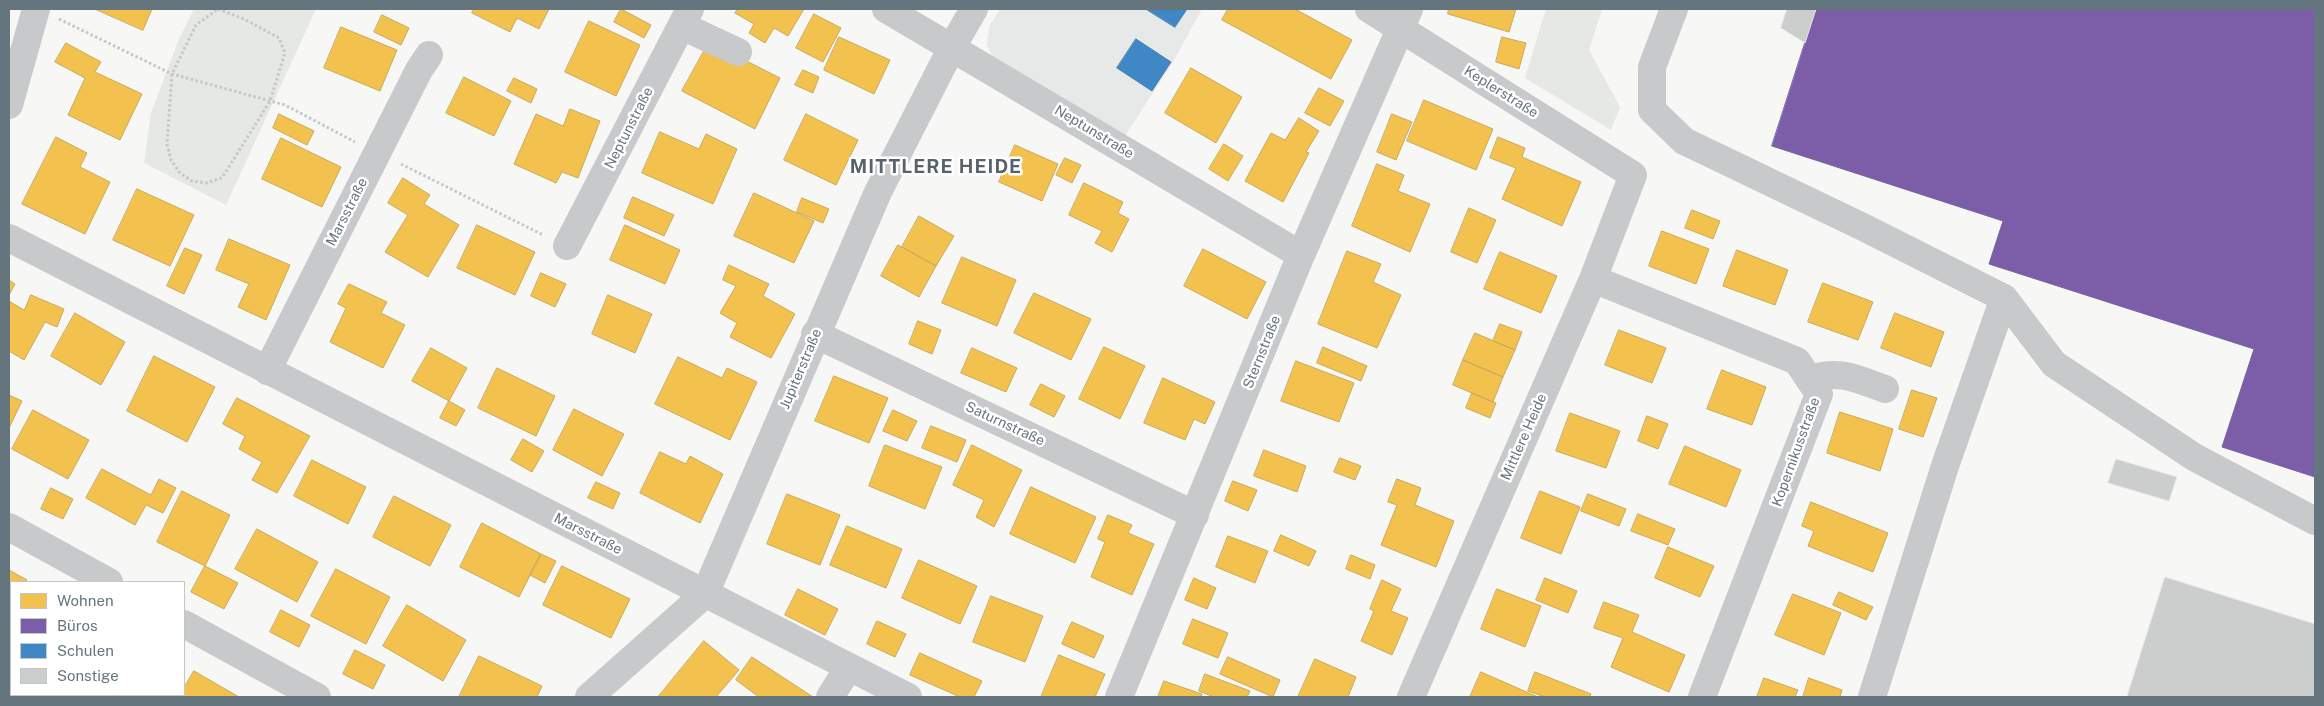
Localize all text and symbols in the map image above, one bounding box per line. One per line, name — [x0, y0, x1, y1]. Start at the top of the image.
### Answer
street label: Keplerstraße — [1461, 63, 1541, 121]
street label: Neptunstraße — [601, 84, 657, 172]
street label: Neptunstraße — [1051, 102, 1137, 162]
district label: MITTLERE HEIDE — [848, 156, 1024, 178]
street label: Marsstraße — [323, 175, 371, 249]
street label: Sternstraße — [1240, 313, 1284, 391]
street label: Jupiterstraße — [777, 326, 825, 412]
street label: Mittlere Heide — [1497, 391, 1551, 483]
street label: Kopernikusstraße — [1768, 395, 1824, 509]
street label: Saturnstraße — [963, 398, 1047, 450]
street label: Marsstraße — [551, 510, 625, 558]
legend — [10, 581, 185, 696]
text: Wohnen — [57, 592, 114, 609]
text: Büros — [57, 617, 98, 634]
text: Schulen — [57, 642, 114, 659]
text: Sonstige — [57, 667, 119, 684]

